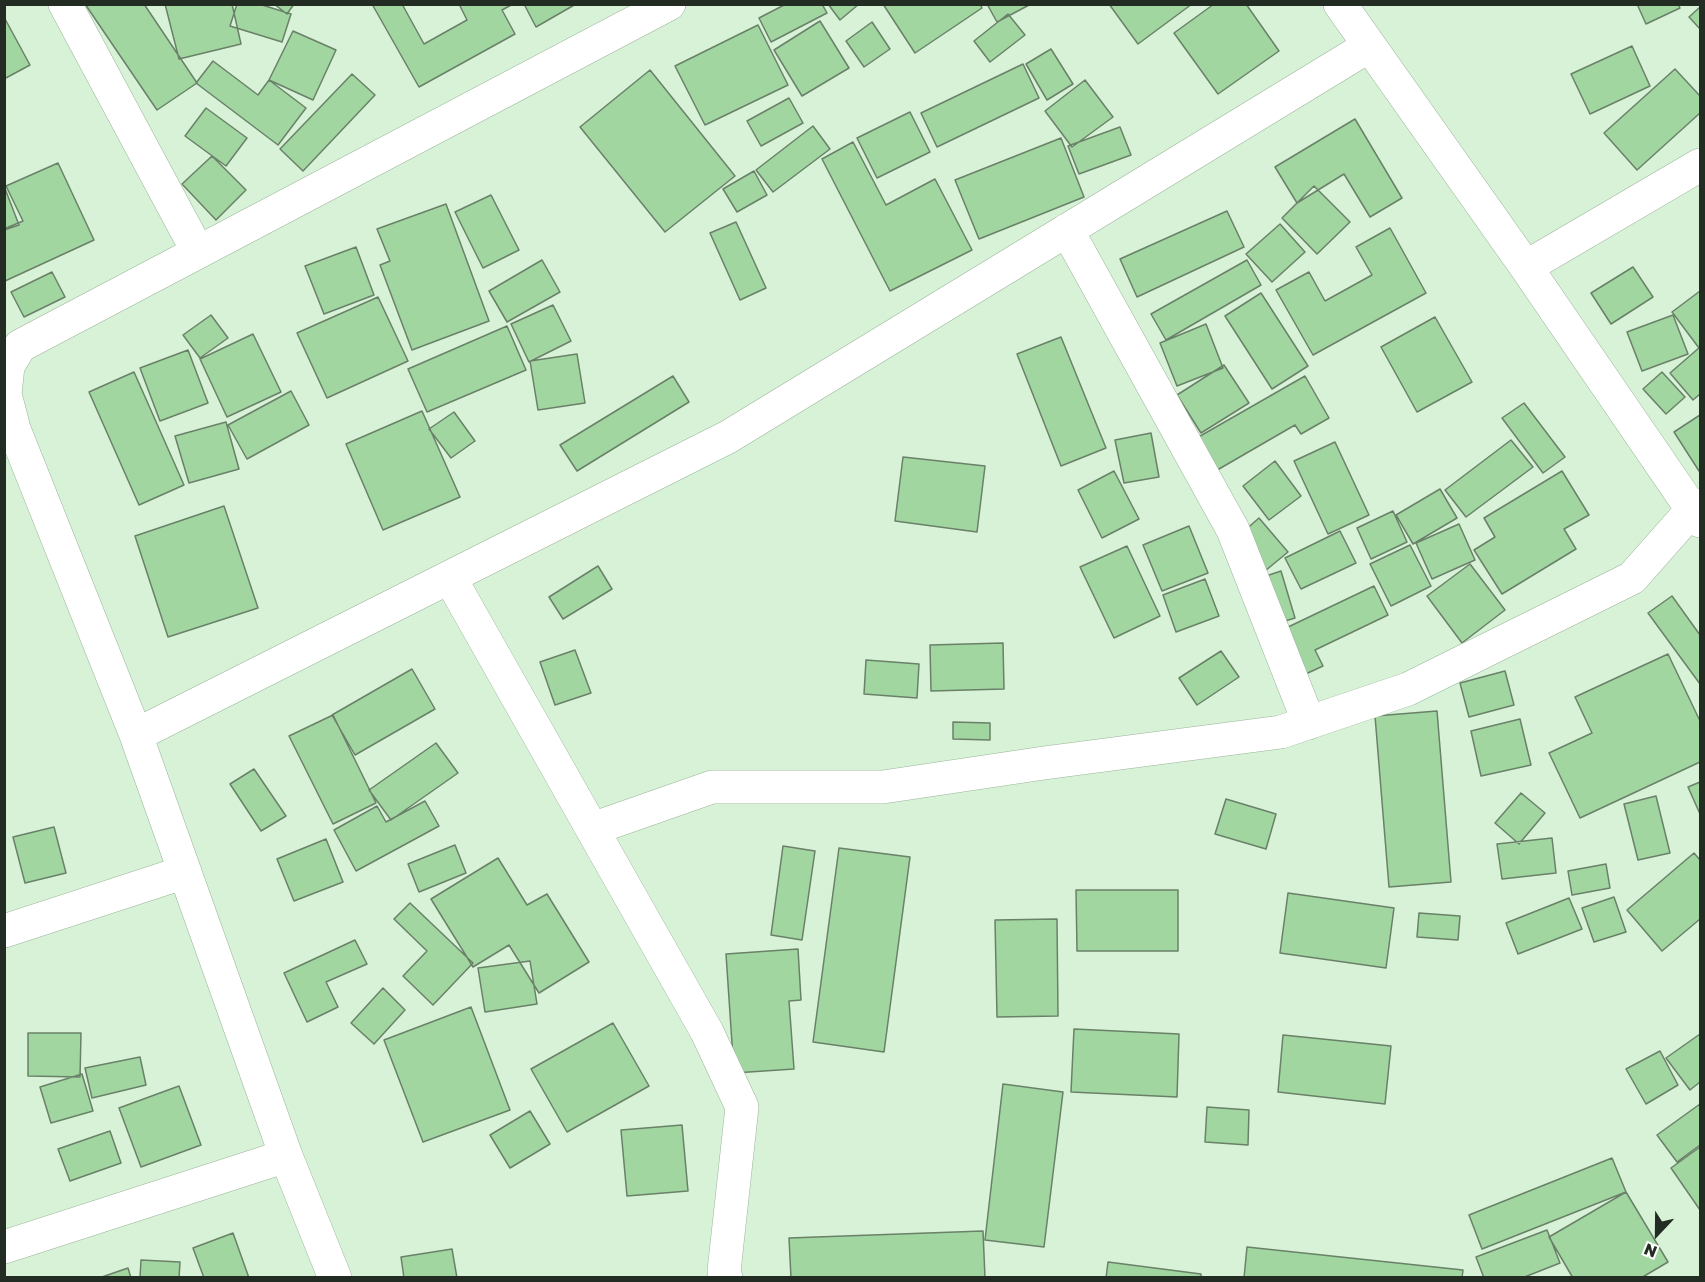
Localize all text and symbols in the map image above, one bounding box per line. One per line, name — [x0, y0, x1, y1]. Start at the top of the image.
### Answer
north arrow — [1627, 1204, 1687, 1264]
text: N — [1641, 1239, 1660, 1262]

